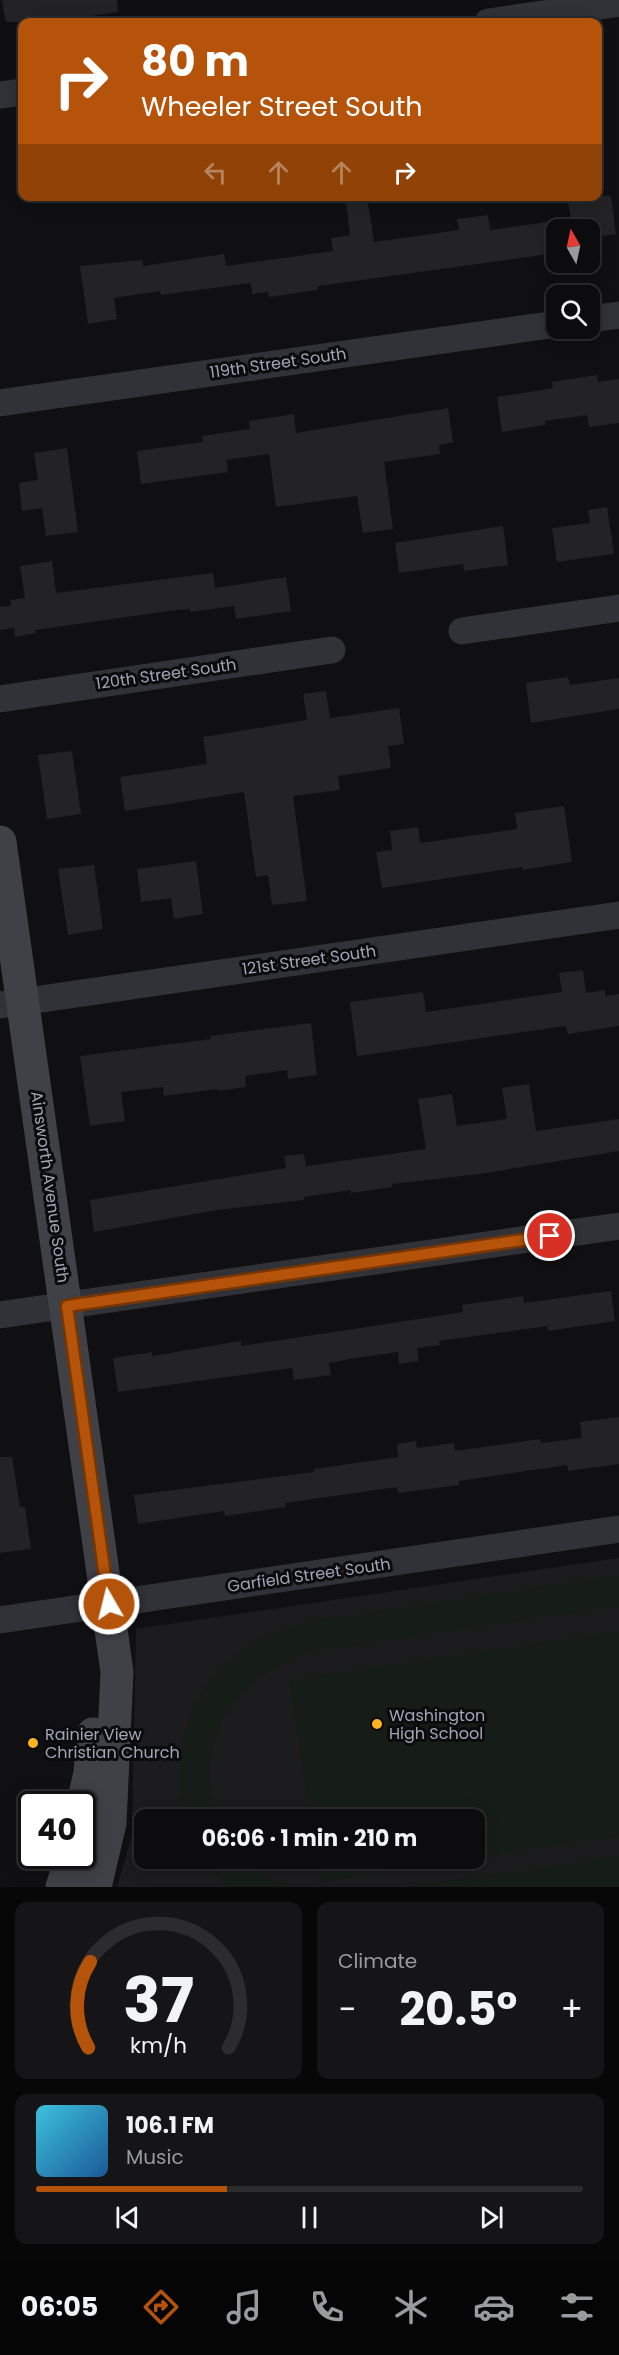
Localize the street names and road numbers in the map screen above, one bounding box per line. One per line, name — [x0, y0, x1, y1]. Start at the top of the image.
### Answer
street label: 119th Street South — [208, 342, 348, 384]
street label: 120th Street South — [94, 653, 238, 695]
street label: 121st Street South — [241, 939, 377, 981]
street label: Ainsworth Avenue South — [25, 1090, 75, 1284]
street label: Garfield Street South — [226, 1552, 392, 1598]

